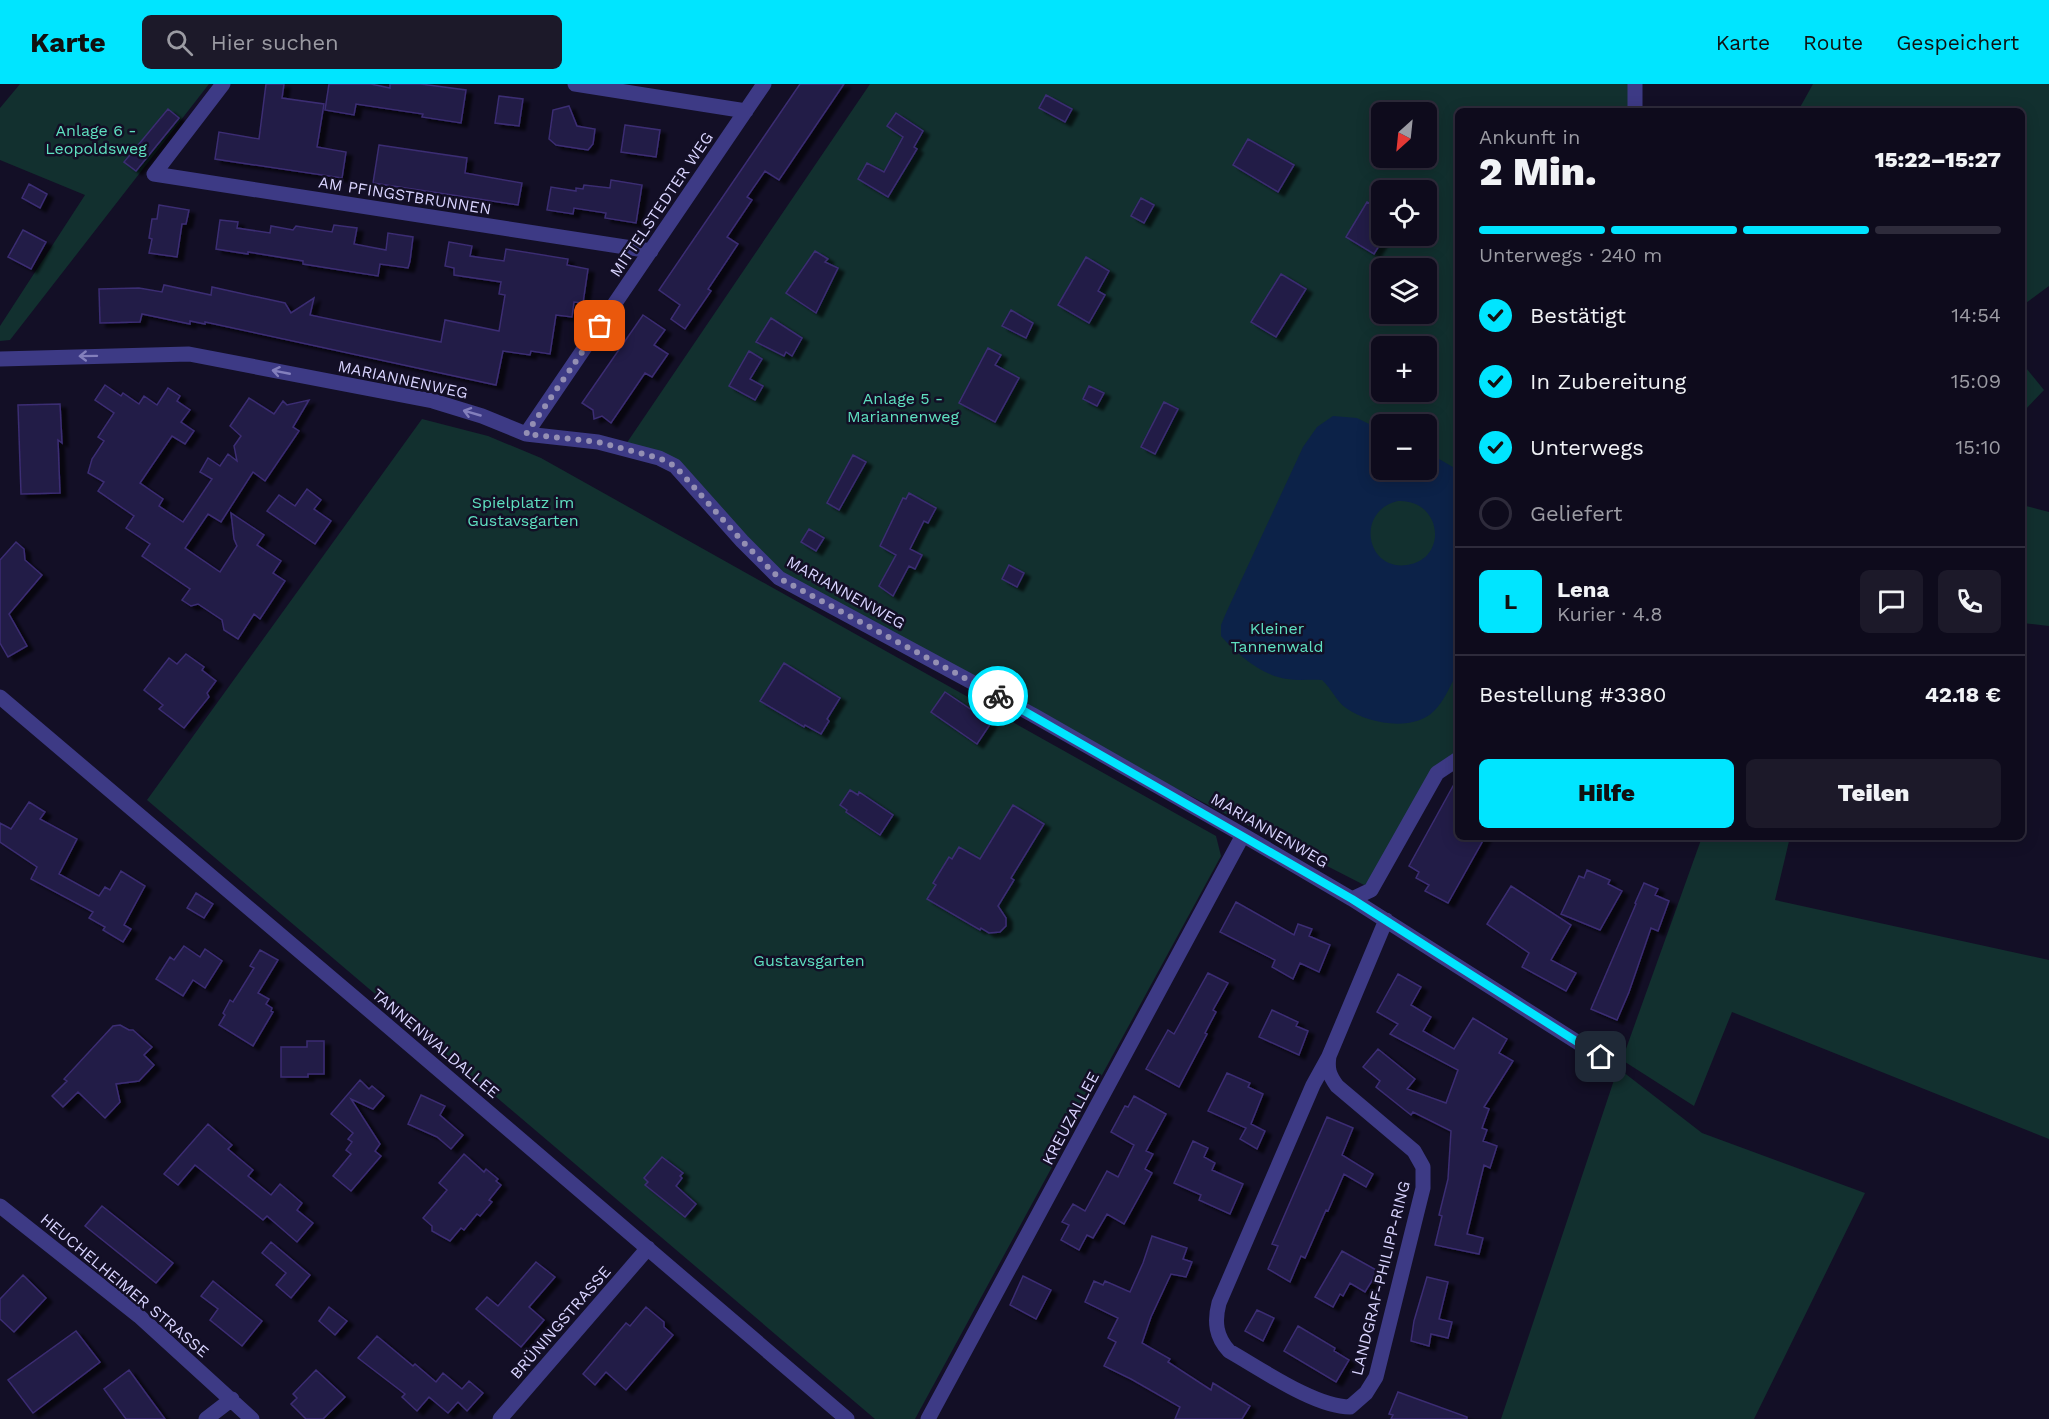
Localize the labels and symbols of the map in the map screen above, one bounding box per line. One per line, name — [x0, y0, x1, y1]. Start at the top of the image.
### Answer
north arrow — [1371, 102, 1437, 168]
park label: Anlage 6 - Leopoldsweg — [45, 121, 147, 158]
street label: MITTELSTEDTER WEG — [606, 128, 717, 280]
street label: AM PFINGSTBRUNNEN — [317, 172, 493, 219]
pin — [574, 300, 625, 351]
one-way arrow — [78, 351, 98, 362]
street label: MARIANNENWEG — [336, 356, 470, 403]
one-way arrow — [272, 366, 291, 377]
park label: Anlage 5 - Mariannenweg — [847, 389, 960, 426]
one-way arrow — [463, 407, 482, 418]
park label: Spielplatz im Gustavsgarten — [467, 493, 579, 530]
street label: MARIANNENWEG — [783, 552, 908, 633]
park label: Kleiner Tannenwald — [1230, 619, 1324, 656]
courier — [968, 666, 1028, 726]
street label: MARIANNENWEG — [1208, 789, 1332, 872]
park label: Gustavsgarten — [753, 951, 865, 970]
street label: TANNENWALDALLEE — [368, 985, 503, 1102]
pin — [1575, 1031, 1626, 1082]
street label: KREUZALLEE — [1038, 1068, 1103, 1168]
street label: LANDGRAF-PHILIPP-RING — [1347, 1179, 1414, 1377]
street label: HEUCHELHEIMER STRASSE — [37, 1209, 213, 1361]
street label: BRÜNINGSTRASSE — [506, 1262, 615, 1383]

